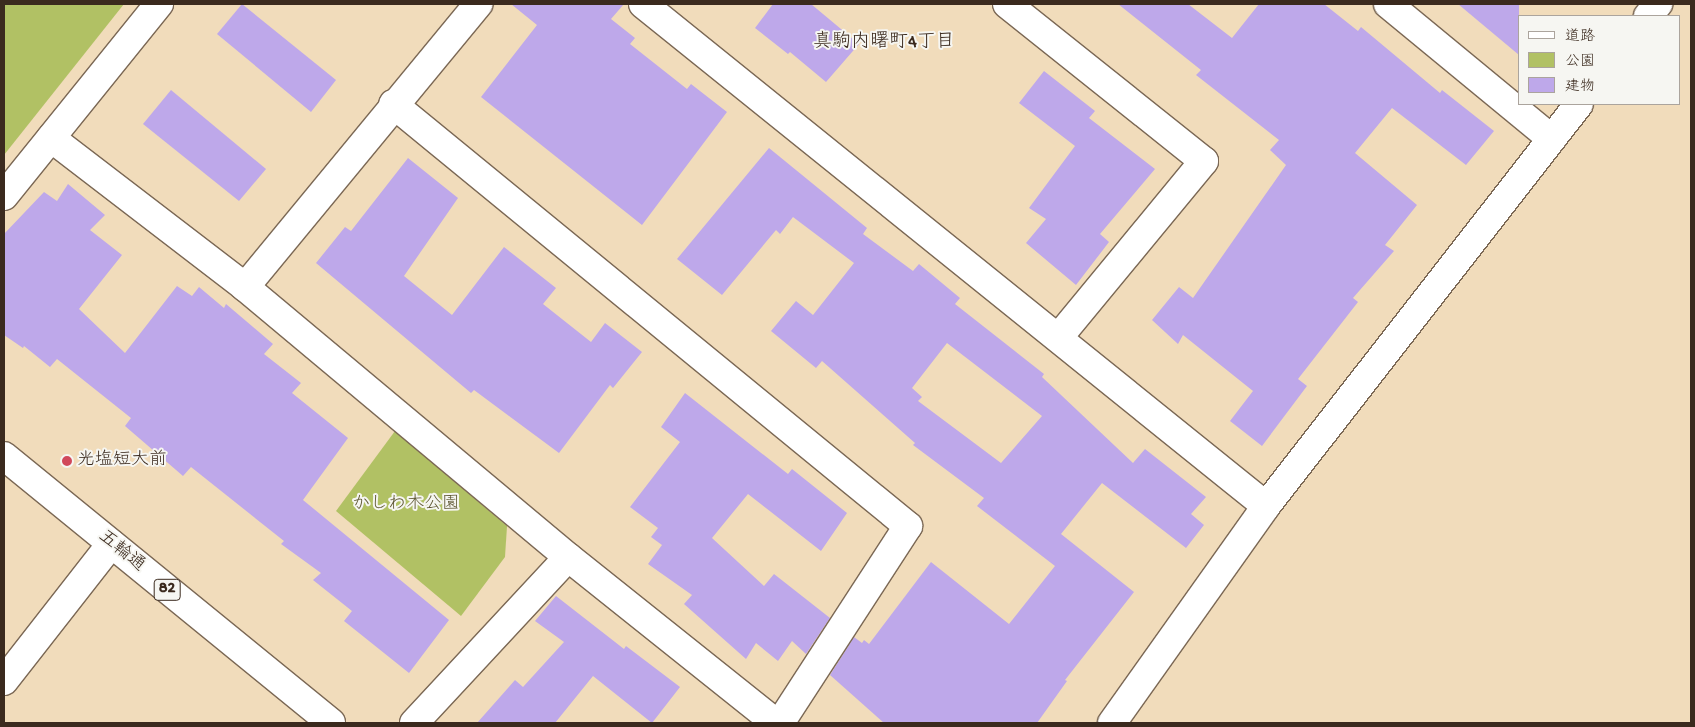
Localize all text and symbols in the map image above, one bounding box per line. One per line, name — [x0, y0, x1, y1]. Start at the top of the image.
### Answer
legend — [1518, 15, 1680, 105]
text: 道路 — [1565, 28, 1595, 46]
district label: 真駒内曙町4丁目 — [813, 32, 955, 54]
text: 公園 — [1565, 53, 1595, 71]
text: 建物 — [1565, 78, 1595, 96]
place label: 光塩短大前 — [77, 450, 167, 472]
marker: 光塩短大前 — [61, 455, 73, 467]
park label: かしわ木公園 — [352, 494, 460, 516]
street label: 五輪通 — [93, 527, 149, 577]
road number: 82 — [153, 576, 181, 604]

